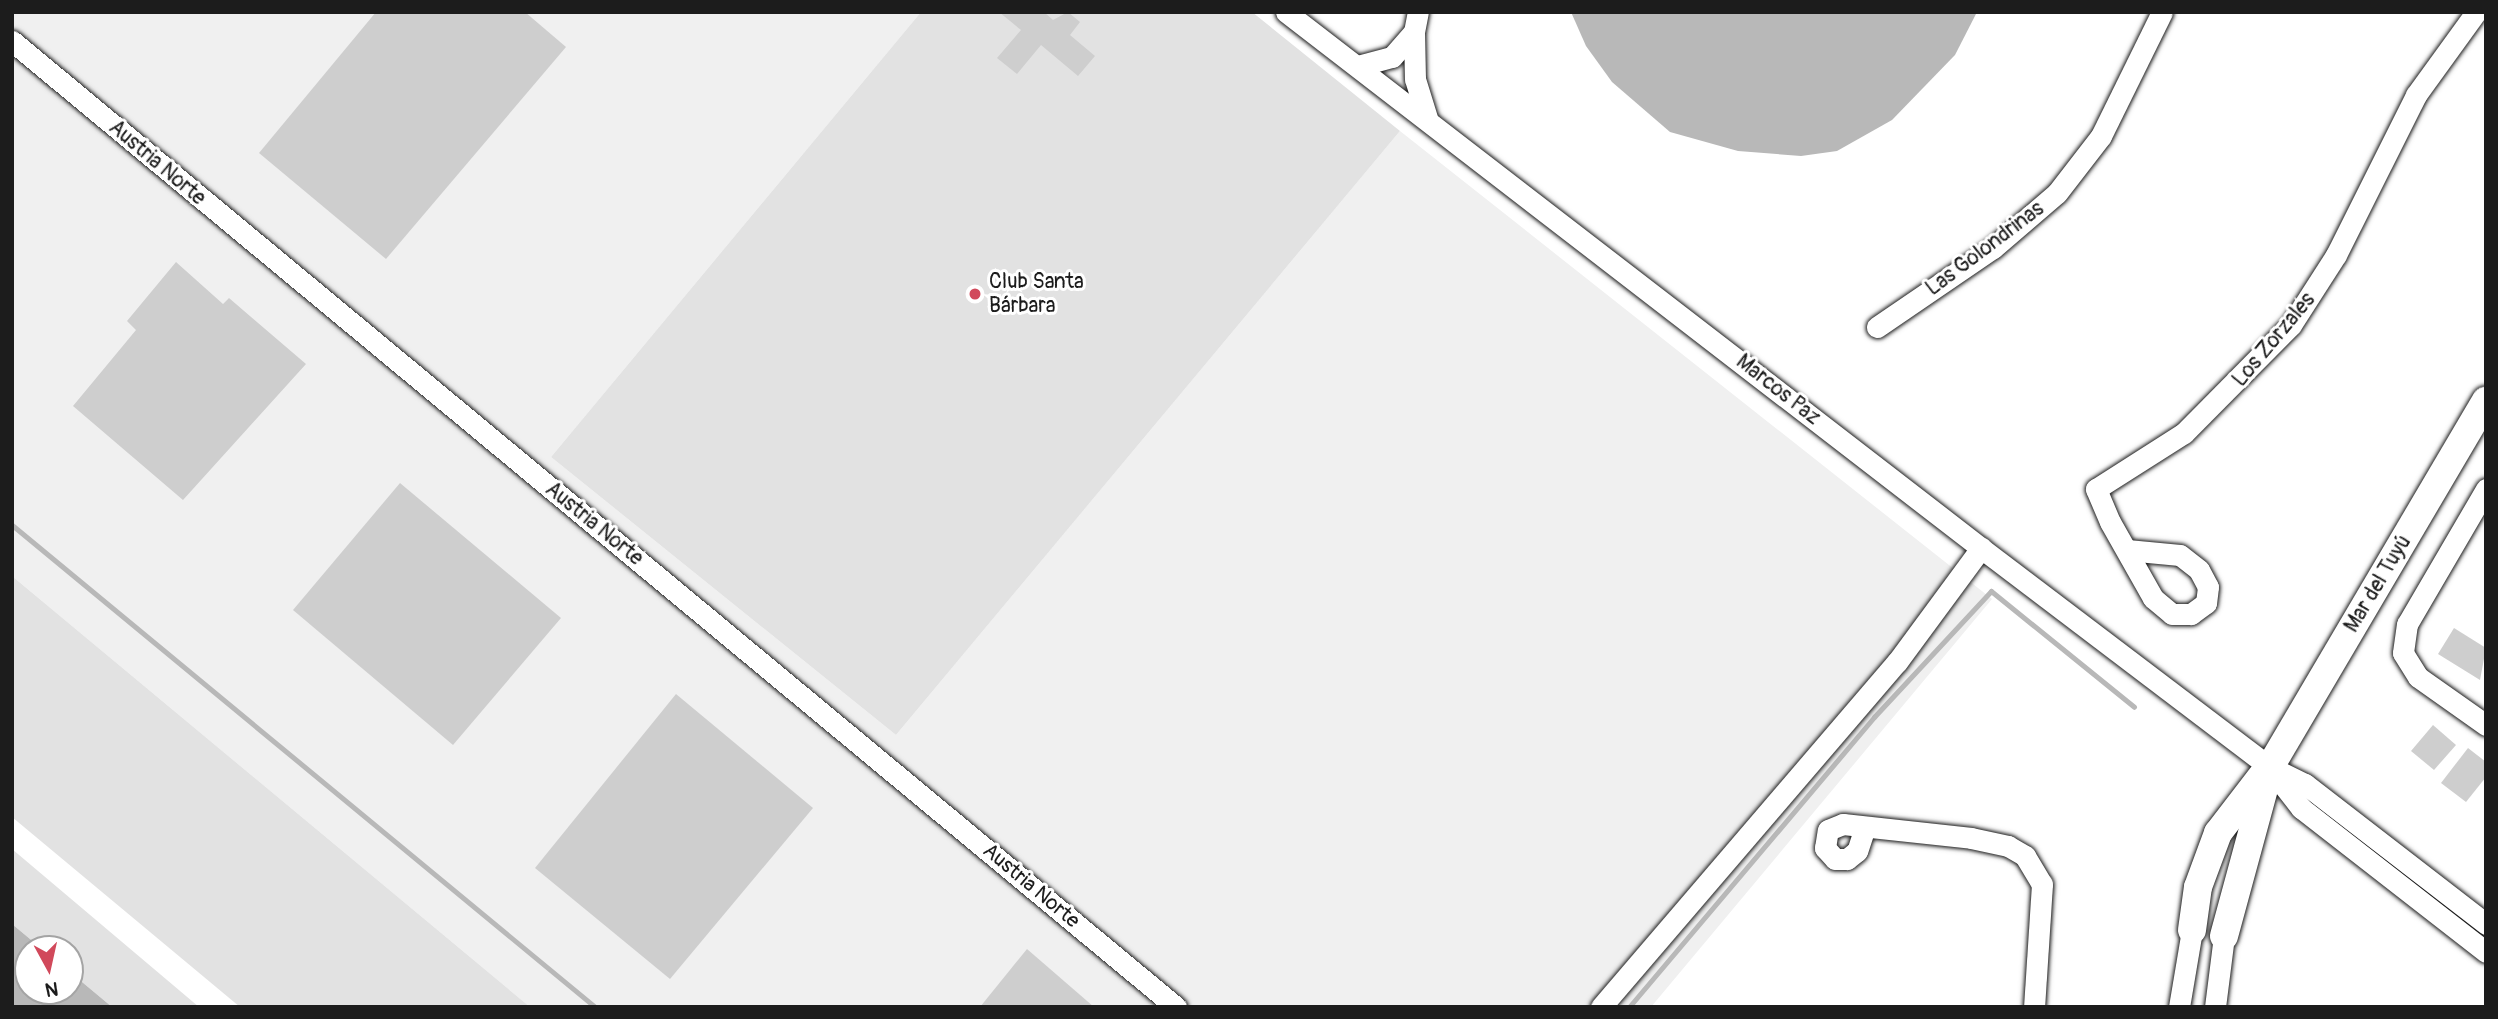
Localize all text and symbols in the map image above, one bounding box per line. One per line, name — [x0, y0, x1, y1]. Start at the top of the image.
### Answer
street label: Austria Norte — [103, 115, 211, 211]
street label: Las Golondrinas — [1921, 196, 2049, 302]
place label: Club Santa Bárbara — [989, 269, 1084, 319]
marker: Club Santa Bárbara — [967, 286, 983, 302]
street label: Los Zorzales — [2227, 288, 2321, 392]
street label: Marcos Paz — [1731, 349, 1825, 431]
street label: Austria Norte — [540, 477, 648, 571]
street label: Mar del Tuyú — [2339, 531, 2417, 637]
street label: Austria Norte — [977, 838, 1085, 934]
north arrow — [14, 935, 84, 1005]
text: N — [44, 976, 60, 1002]

